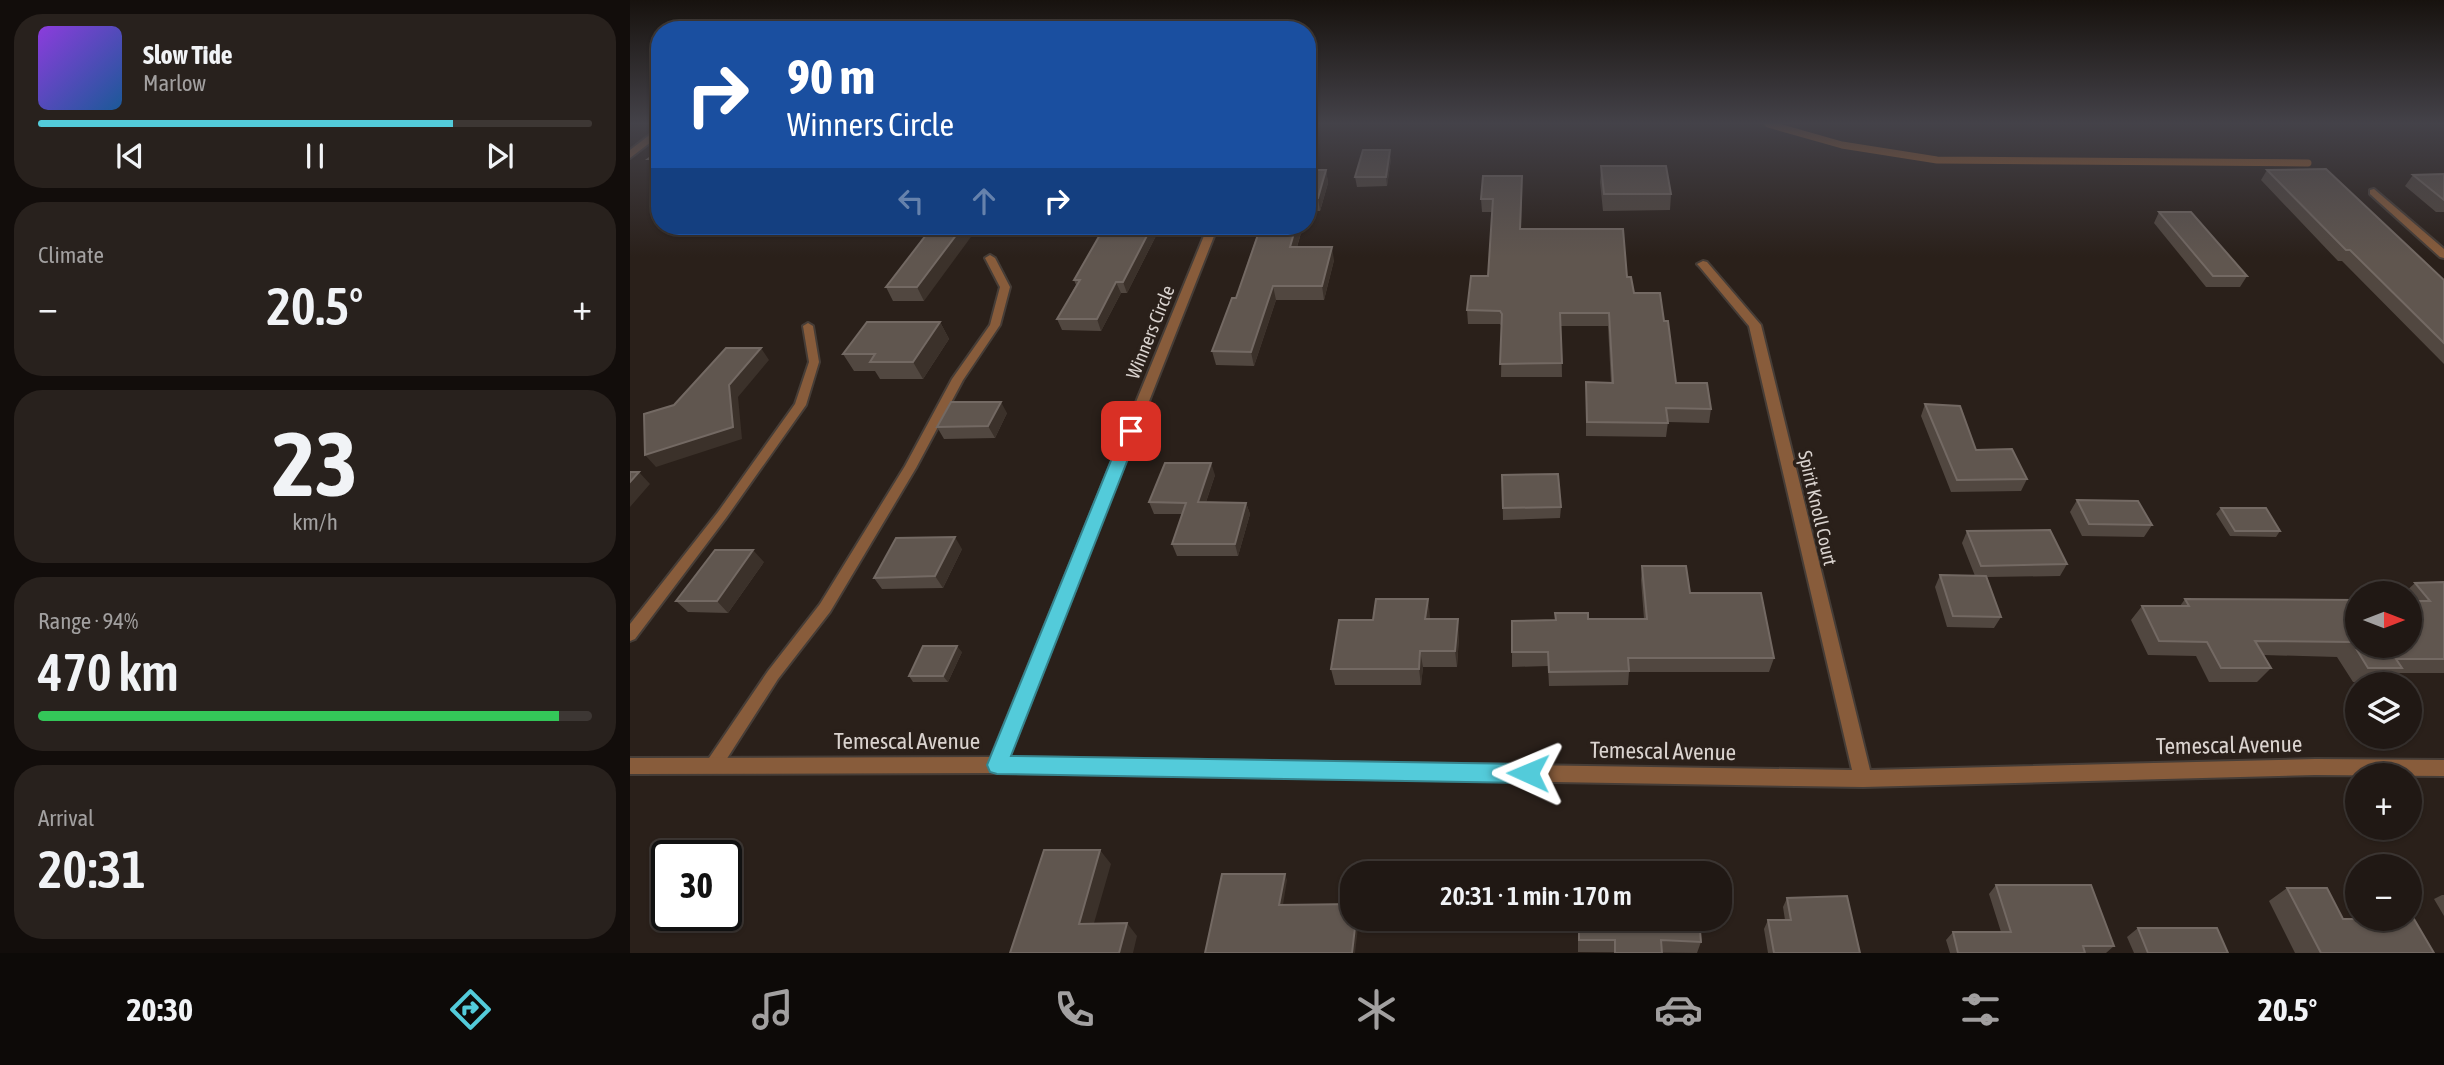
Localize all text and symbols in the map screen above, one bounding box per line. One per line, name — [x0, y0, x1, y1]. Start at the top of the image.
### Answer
text: Slow Tide — [143, 40, 233, 70]
text: 90 m — [787, 48, 875, 104]
icon: right — [672, 49, 763, 140]
text: Marlow — [143, 70, 206, 96]
text: Winners Circle — [787, 106, 954, 143]
icon: previous — [111, 137, 149, 175]
icon: pause — [296, 137, 334, 175]
icon: next — [481, 137, 519, 175]
icon: left — [892, 182, 930, 220]
icon: ahead — [965, 182, 1003, 220]
icon: right — [1038, 182, 1076, 220]
text: Climate — [38, 242, 104, 268]
text: 20.5° — [267, 276, 363, 336]
street label: Winners Circle — [1121, 282, 1179, 382]
text: − — [38, 285, 58, 328]
text: + — [572, 285, 592, 328]
pin — [1101, 401, 1161, 461]
text: 23 — [272, 411, 358, 515]
icon: arrive — [1112, 412, 1150, 450]
street label: Spirit Knoll Court — [1794, 448, 1842, 568]
text: km/h — [292, 509, 338, 535]
north arrow — [2345, 581, 2422, 658]
map controls — [2345, 581, 2422, 931]
text: Range · 94% — [38, 608, 138, 634]
text: 470 km — [38, 642, 179, 702]
button: layers — [2345, 672, 2422, 749]
street label: Temescal Avenue — [834, 728, 980, 754]
street label: Temescal Avenue — [2156, 731, 2302, 759]
position arrow — [1491, 736, 1565, 810]
street label: Temescal Avenue — [1590, 737, 1736, 765]
button: + — [2345, 763, 2422, 840]
text: Arrival — [38, 805, 94, 831]
text: 20:31 — [38, 839, 146, 899]
speed limit sign: 30 — [651, 840, 742, 931]
button: − — [2345, 854, 2422, 931]
text: 20:31 · 1 min · 170 m — [1440, 881, 1632, 911]
icon: directions — [446, 985, 495, 1034]
icon: music — [748, 985, 797, 1034]
icon: phone — [1050, 985, 1099, 1034]
icon: climate — [1352, 985, 1401, 1034]
icon: car — [1654, 985, 1703, 1034]
icon: filters — [1956, 985, 2005, 1034]
text: 20:30 — [126, 991, 193, 1028]
text: 20.5° — [2258, 991, 2317, 1028]

